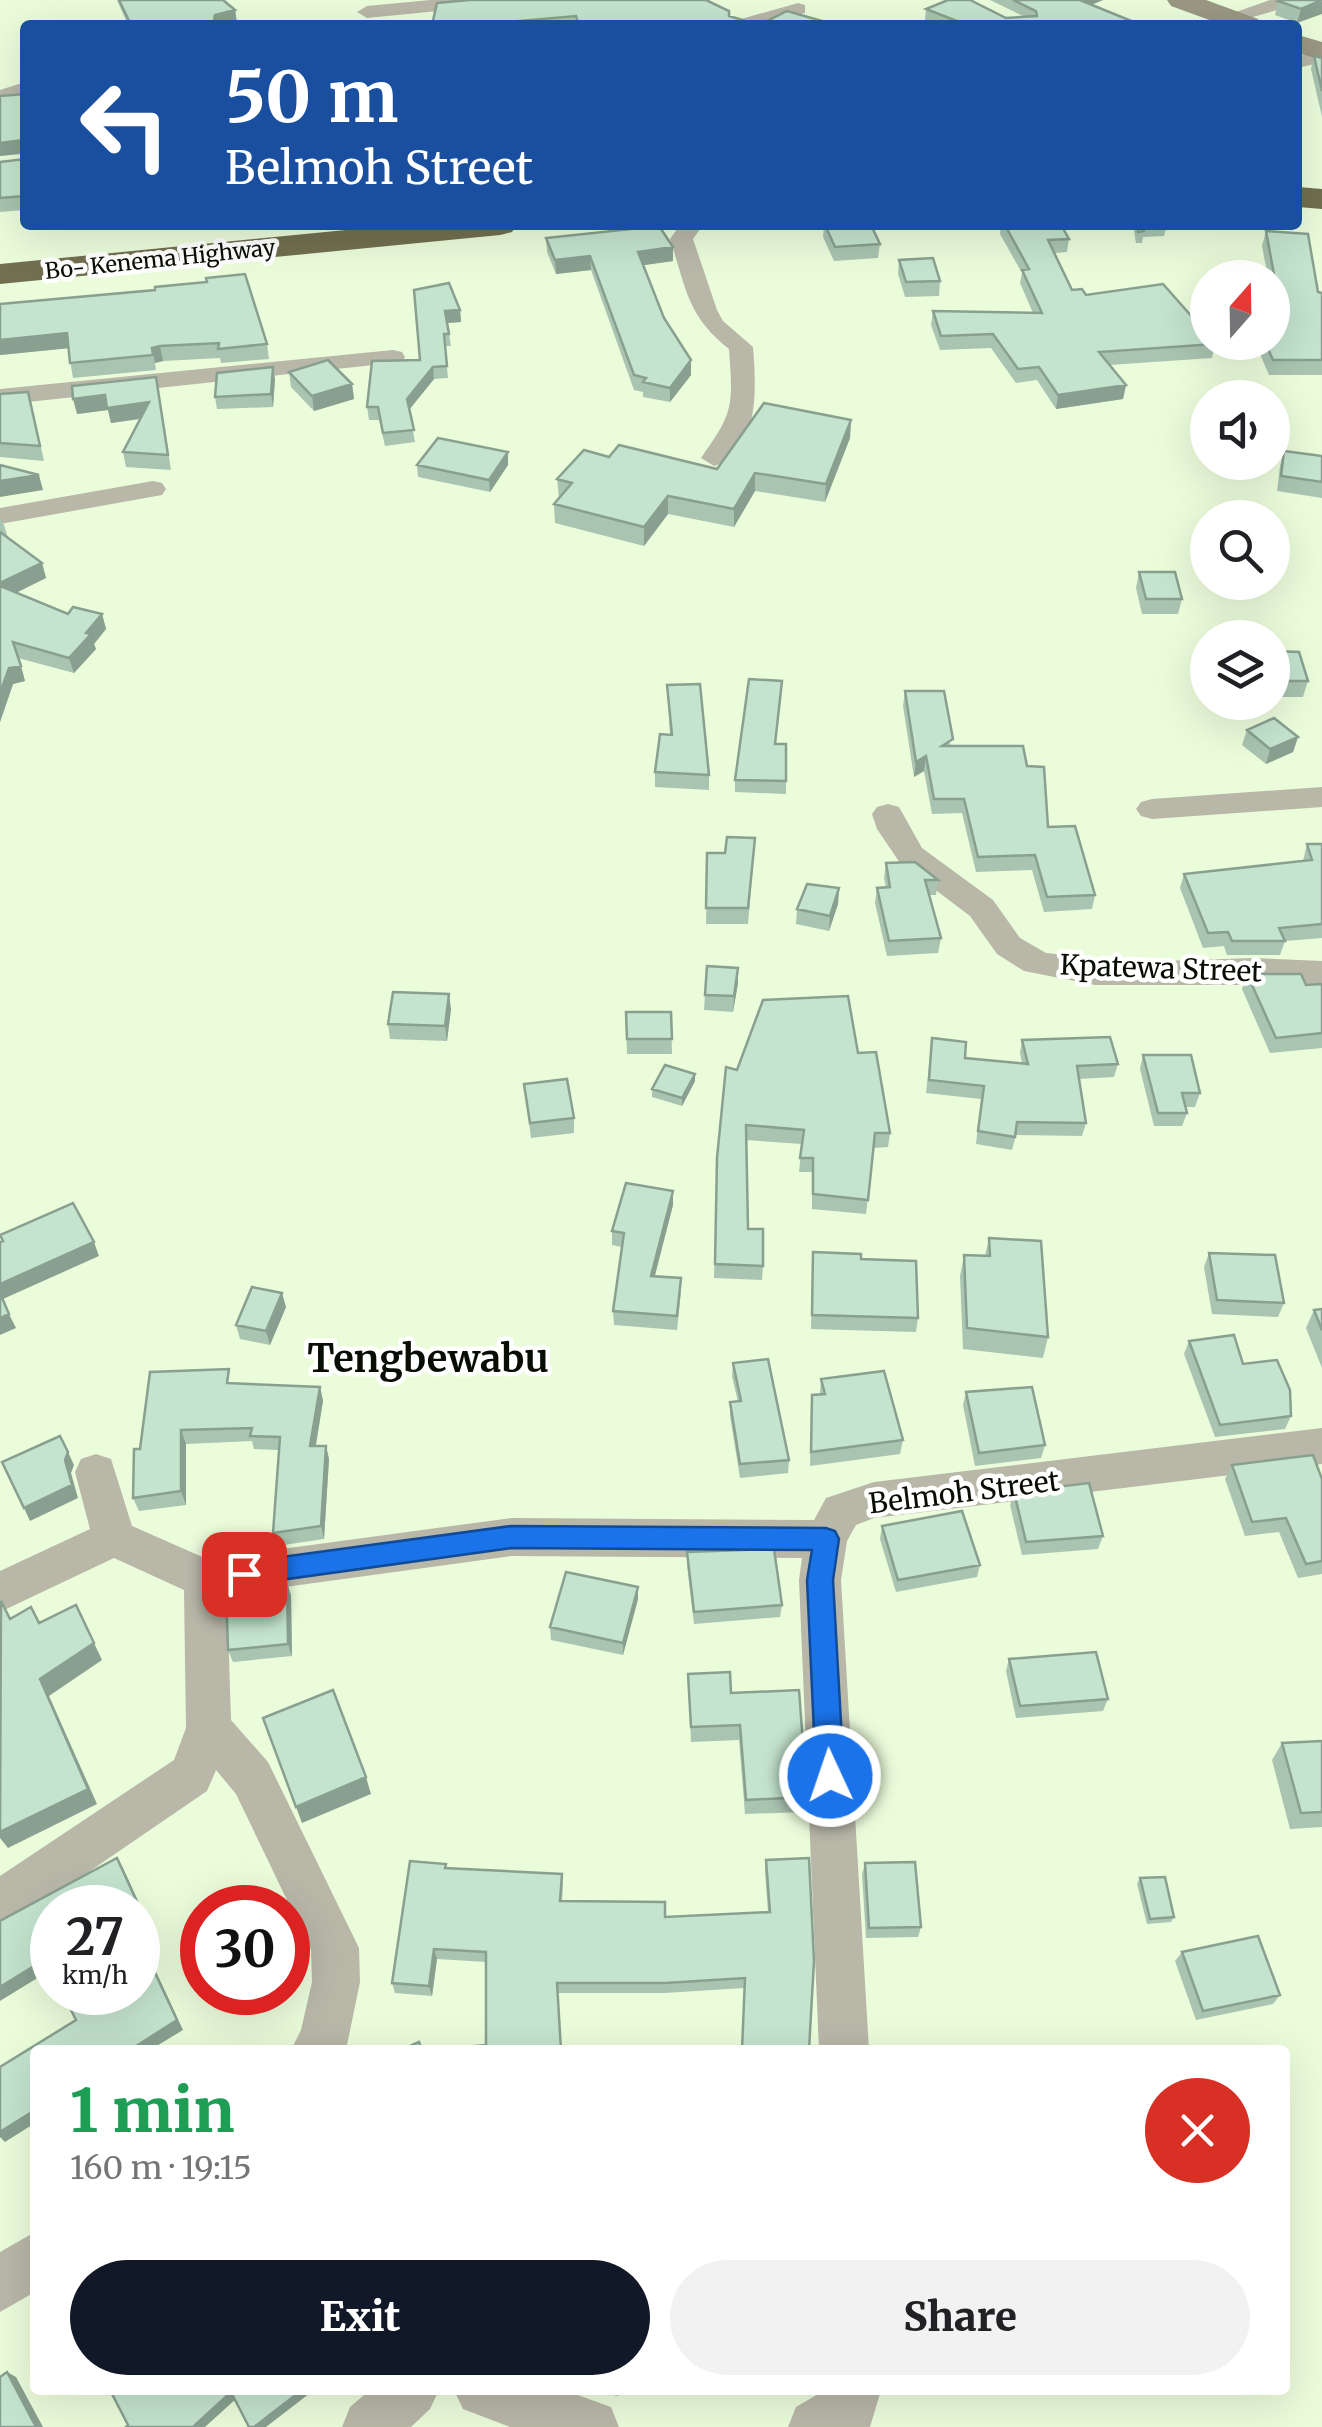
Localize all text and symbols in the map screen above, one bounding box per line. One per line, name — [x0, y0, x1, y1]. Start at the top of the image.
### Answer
text: 50 m — [225, 53, 398, 141]
icon: left — [60, 60, 190, 190]
text: Belmoh Street — [225, 140, 533, 196]
street label: Bo- Kenema Highway — [43, 233, 277, 285]
north arrow — [1190, 260, 1290, 360]
map controls — [1190, 260, 1290, 720]
button: sound — [1190, 380, 1290, 480]
button: search — [1190, 500, 1290, 600]
button: layers — [1190, 620, 1290, 720]
street label: Kpatewa Street — [1059, 946, 1263, 990]
district label: Tengbewabu — [307, 1335, 549, 1382]
street label: Belmoh Street — [867, 1462, 1061, 1522]
pin — [202, 1532, 287, 1617]
icon: arrive — [217, 1547, 272, 1602]
position arrow — [778, 1724, 882, 1828]
speed limit sign: 30 — [180, 1885, 310, 2015]
text: 27 — [66, 1906, 124, 1969]
text: km/h — [62, 1959, 128, 1991]
text: 1 min — [70, 2073, 234, 2148]
button: close — [1145, 2078, 1250, 2183]
text: 160 m · 19:15 — [70, 2148, 252, 2188]
button: Exit — [70, 2260, 650, 2375]
button: Share — [670, 2260, 1250, 2375]

